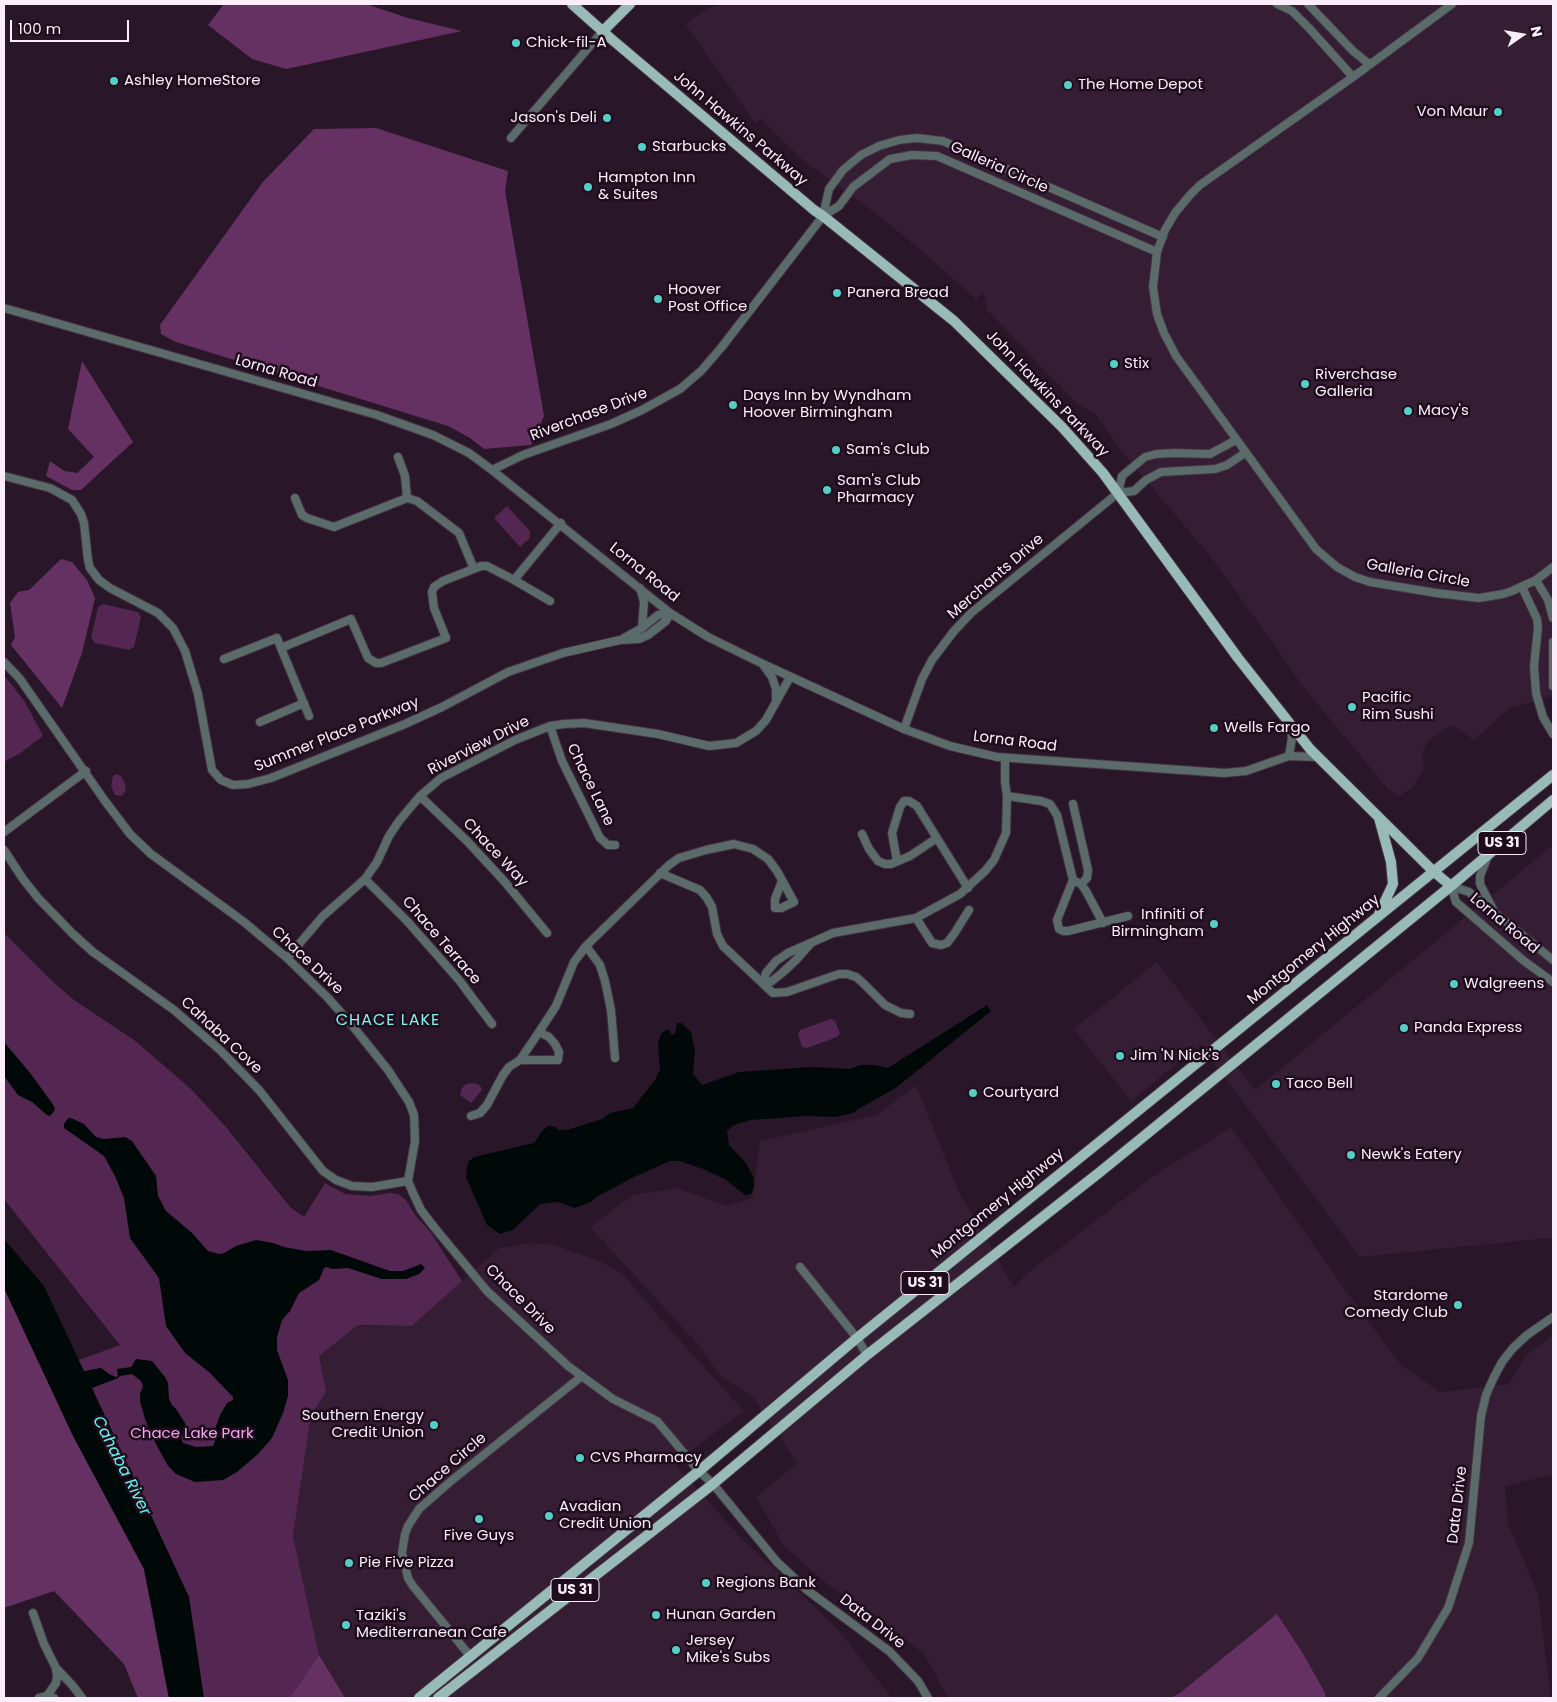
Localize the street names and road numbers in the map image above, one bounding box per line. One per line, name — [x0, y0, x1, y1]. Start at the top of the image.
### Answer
street label: John Hawkins Parkway — [669, 68, 811, 190]
street label: Galleria Circle — [947, 138, 1051, 198]
street label: John Hawkins Parkway — [982, 327, 1112, 461]
street label: Lorna Road — [233, 352, 319, 392]
street label: Riverchase Drive — [528, 384, 650, 446]
street label: Merchants Drive — [944, 530, 1048, 624]
street label: Lorna Road — [606, 539, 682, 607]
street label: Galleria Circle — [1365, 556, 1471, 592]
street label: Summer Place Parkway — [252, 694, 422, 776]
street label: Riverview Drive — [425, 713, 533, 779]
street label: Lorna Road — [972, 728, 1058, 756]
street label: Chace Lane — [562, 741, 618, 829]
street label: Chace Way — [459, 815, 531, 891]
road number: US 31 — [1478, 831, 1526, 854]
street label: Lorna Road — [1466, 890, 1542, 958]
street label: Montgomery Highway — [1244, 891, 1384, 1009]
street label: Chace Terrace — [398, 893, 484, 989]
street label: Chace Drive — [267, 923, 347, 999]
street label: Cahaba Cove — [177, 994, 265, 1078]
street label: Montgomery Highway — [928, 1145, 1068, 1263]
street label: Chace Drive — [481, 1261, 559, 1339]
road number: US 31 — [901, 1272, 949, 1295]
street label: Chace Circle — [406, 1429, 490, 1507]
street label: Data Drive — [1444, 1465, 1472, 1545]
road number: US 31 — [551, 1578, 599, 1602]
street label: Data Drive — [836, 1591, 908, 1653]

